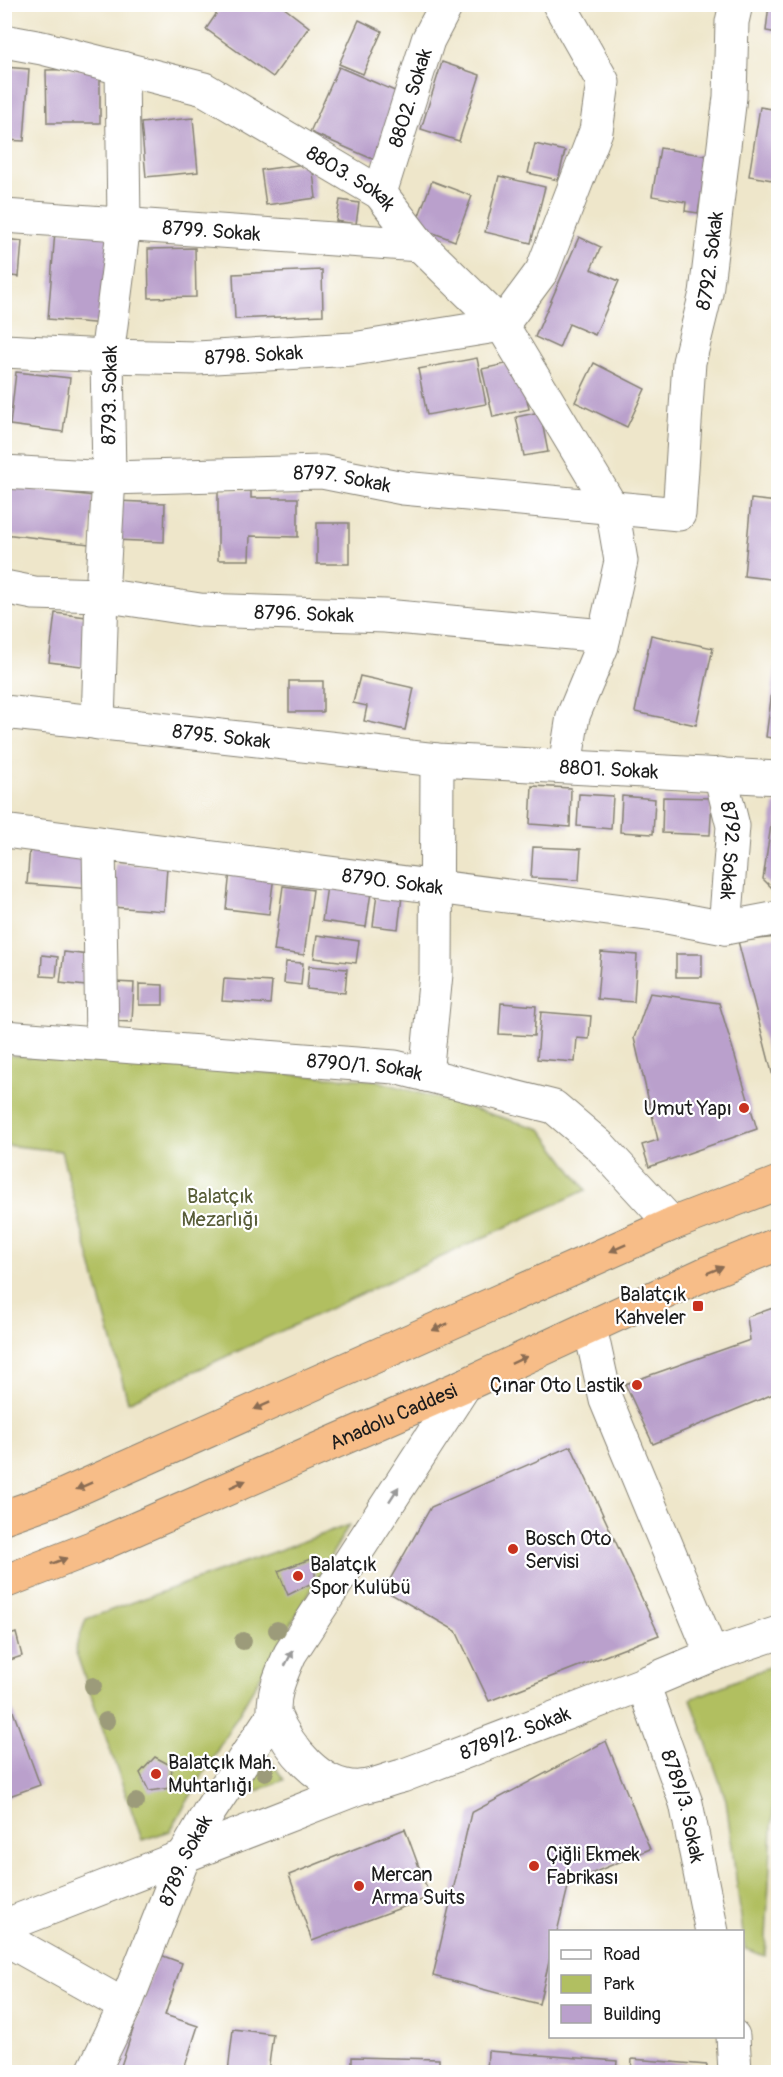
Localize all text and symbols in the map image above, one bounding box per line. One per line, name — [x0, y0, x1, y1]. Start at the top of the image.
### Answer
street label: 8802. Sokak — [383, 45, 438, 150]
street label: 8803. Sokak — [302, 140, 401, 216]
street label: 8792. Sokak — [690, 209, 729, 313]
street label: 8799. Sokak — [161, 215, 262, 247]
street label: 8798. Sokak — [204, 340, 304, 371]
street label: 8793. Sokak — [96, 345, 123, 445]
street label: 8797. Sokak — [293, 460, 394, 498]
street label: 8796. Sokak — [254, 600, 355, 628]
street label: 8795. Sokak — [171, 719, 273, 755]
street label: 8801. Sokak — [559, 754, 660, 785]
street label: 8792. Sokak — [714, 799, 745, 901]
street label: 8790. Sokak — [341, 863, 445, 901]
street label: 8790/1. Sokak — [306, 1048, 426, 1087]
place label: Umut Yapı — [644, 1096, 732, 1121]
marker: Umut Yapı — [737, 1101, 751, 1115]
park label: Balatçık Mezarlığı — [181, 1184, 259, 1232]
one-way arrow — [609, 1243, 627, 1253]
one-way arrow — [706, 1265, 724, 1275]
place label: Balatçık Kahveler — [615, 1282, 687, 1330]
marker: Balatçık Kahveler — [691, 1299, 705, 1313]
one-way arrow — [431, 1323, 449, 1333]
one-way arrow — [510, 1356, 527, 1365]
place label: Çınar Oto Lastik — [490, 1373, 626, 1398]
street label: Anadolu Caddesi — [326, 1378, 461, 1456]
marker: Çınar Oto Lastik — [630, 1378, 644, 1392]
one-way arrow — [253, 1402, 270, 1411]
one-way arrow — [230, 1479, 248, 1489]
one-way arrow — [75, 1481, 92, 1490]
one-way arrow — [388, 1487, 400, 1503]
place label: Bosch Oto Servisi — [525, 1526, 612, 1574]
marker: Bosch Oto Servisi — [506, 1542, 520, 1556]
place label: Balatçık Spor Kulübü — [310, 1552, 411, 1600]
one-way arrow — [50, 1556, 68, 1565]
marker: Balatçık Spor Kulübü — [291, 1569, 305, 1583]
one-way arrow — [284, 1650, 294, 1667]
street label: 8789/2. Sokak — [456, 1701, 575, 1766]
street label: 8789/3. Sokak — [655, 1746, 710, 1866]
place label: Balatçık Mah. Muhtarlığı — [168, 1750, 276, 1798]
marker: Balatçık Mah. Muhtarlığı — [149, 1767, 163, 1781]
street label: 8789. Sokak — [154, 1810, 218, 1910]
place label: Çiğli Ekmek Fabrikası — [546, 1842, 641, 1890]
marker: Çiğli Ekmek Fabrikası — [527, 1859, 541, 1873]
place label: Mercan Arma Suits — [371, 1862, 465, 1910]
marker: Mercan Arma Suits — [352, 1879, 366, 1893]
legend — [549, 1930, 744, 2038]
text: Road — [603, 1943, 640, 1966]
text: Park — [603, 1973, 635, 1996]
text: Building — [603, 2003, 661, 2026]

